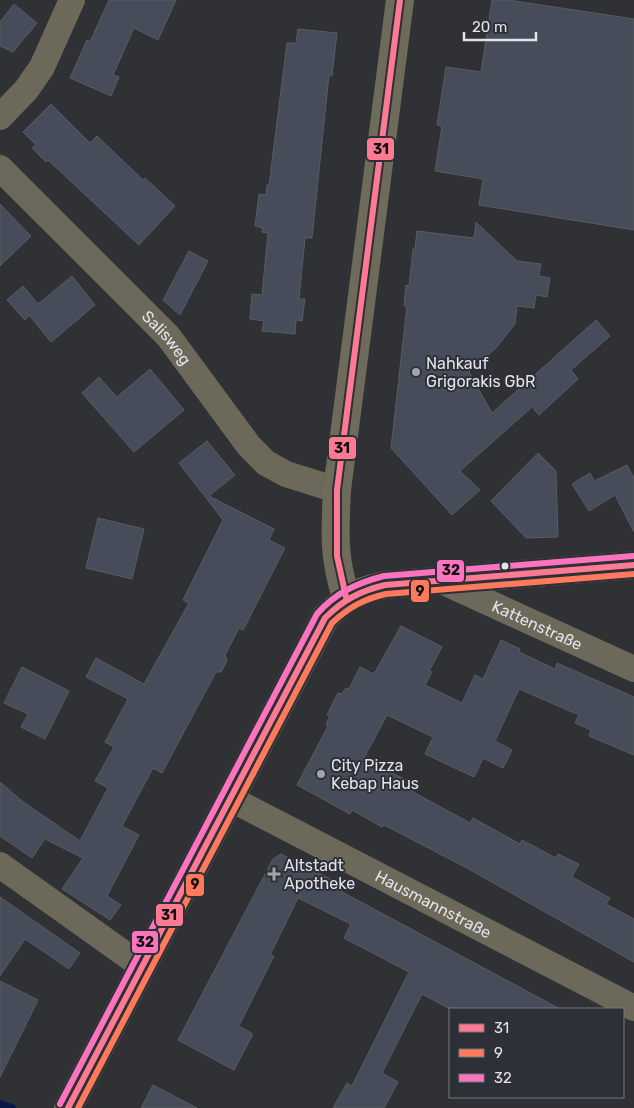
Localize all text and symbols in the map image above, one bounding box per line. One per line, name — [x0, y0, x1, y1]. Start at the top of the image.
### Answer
scale bar — [464, 10, 536, 42]
text: 20 m — [472, 18, 507, 36]
line badge: 31 — [366, 137, 395, 161]
text: 31 — [373, 141, 389, 158]
street label: Salisweg — [138, 306, 195, 368]
place label: Nahkauf Grigorakis GbR — [426, 354, 535, 391]
marker: Nahkauf Grigorakis GbR — [410, 366, 422, 378]
line badge: 31 — [328, 436, 357, 460]
text: 31 — [334, 440, 350, 457]
line badge: 32 — [436, 559, 465, 583]
unlabelled marker — [500, 561, 510, 571]
text: 32 — [442, 562, 460, 579]
line badge: 9 — [410, 579, 430, 603]
text: 9 — [416, 583, 425, 600]
street label: Kattenstraße — [489, 596, 585, 654]
place label: City Pizza Kebap Haus — [331, 756, 419, 793]
marker: City Pizza Kebap Haus — [315, 768, 327, 780]
place label: Altstadt Apotheke — [284, 856, 355, 893]
street label: Hausmannstraße — [372, 866, 495, 942]
marker: Altstadt Apotheke — [268, 868, 280, 880]
line badge: 9 — [185, 873, 205, 897]
text: 9 — [191, 876, 200, 893]
line badge: 31 — [155, 903, 184, 927]
text: 31 — [161, 907, 177, 924]
line badge: 32 — [131, 930, 159, 954]
text: 32 — [136, 934, 154, 951]
legend — [449, 1008, 624, 1098]
text: 31 — [494, 1019, 509, 1037]
text: 9 — [494, 1044, 503, 1062]
text: 32 — [494, 1069, 512, 1087]

